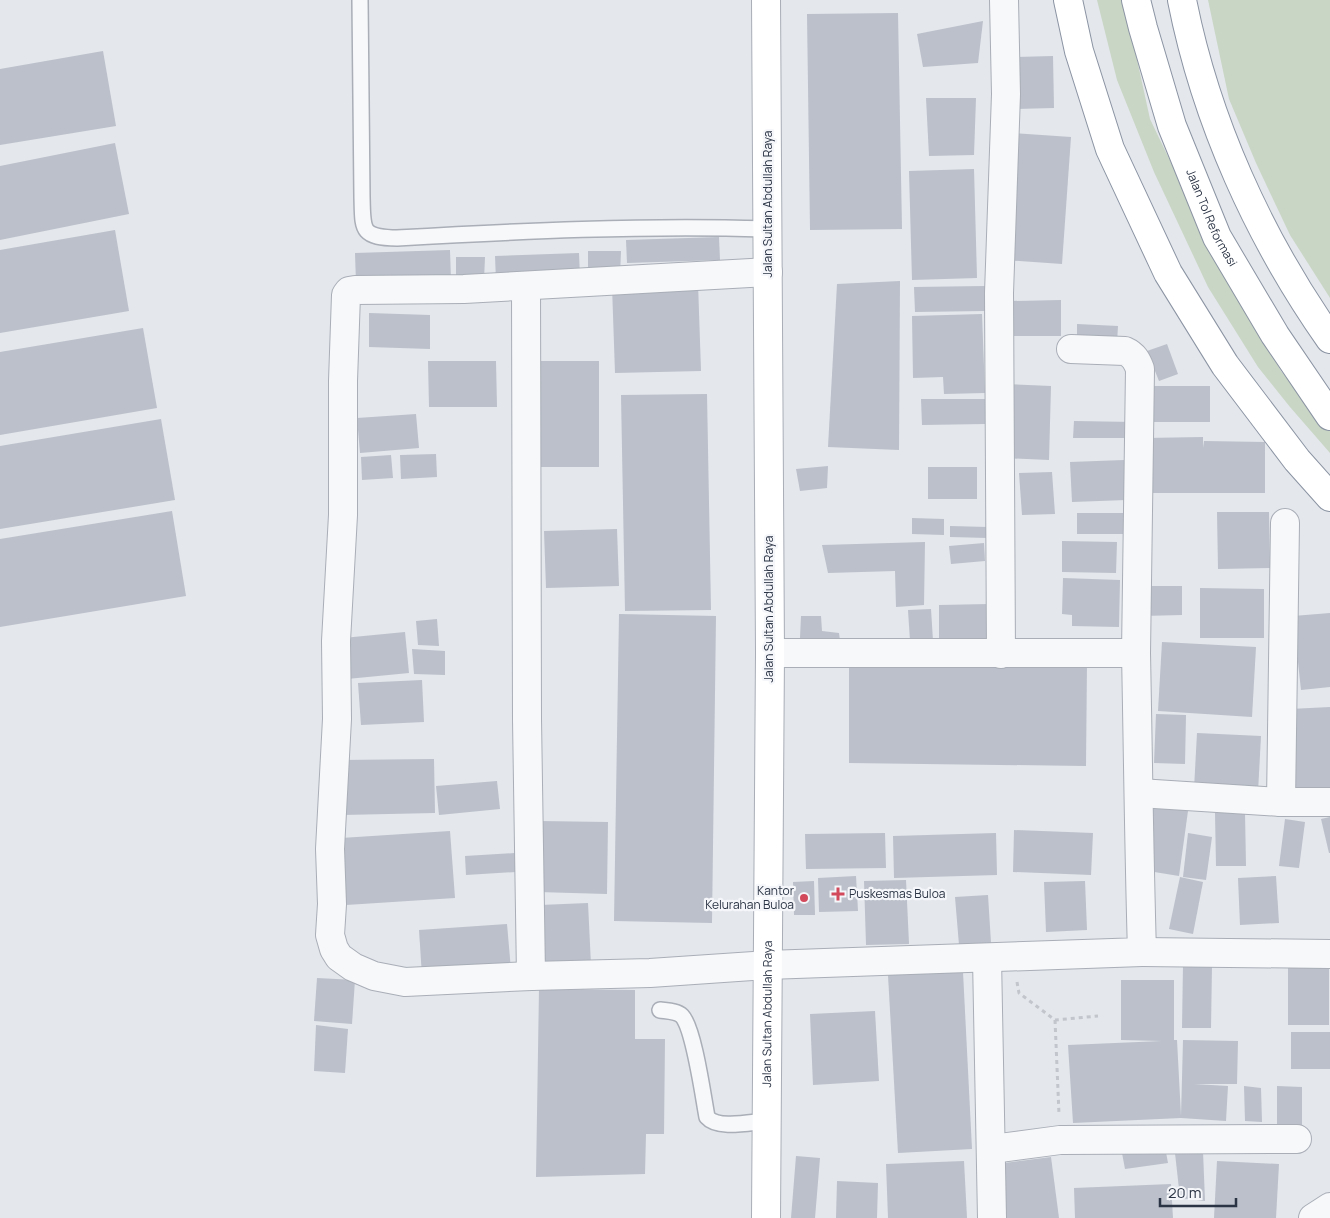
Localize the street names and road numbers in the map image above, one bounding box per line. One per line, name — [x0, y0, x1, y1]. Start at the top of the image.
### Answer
street label: Jalan Sultan Abdullah Raya — [759, 131, 776, 277]
street label: Jalan Tol Reformasi — [1182, 166, 1242, 270]
street label: Jalan Sultan Abdullah Raya — [760, 536, 777, 682]
street label: Jalan Sultan Abdullah Raya — [758, 940, 776, 1088]

